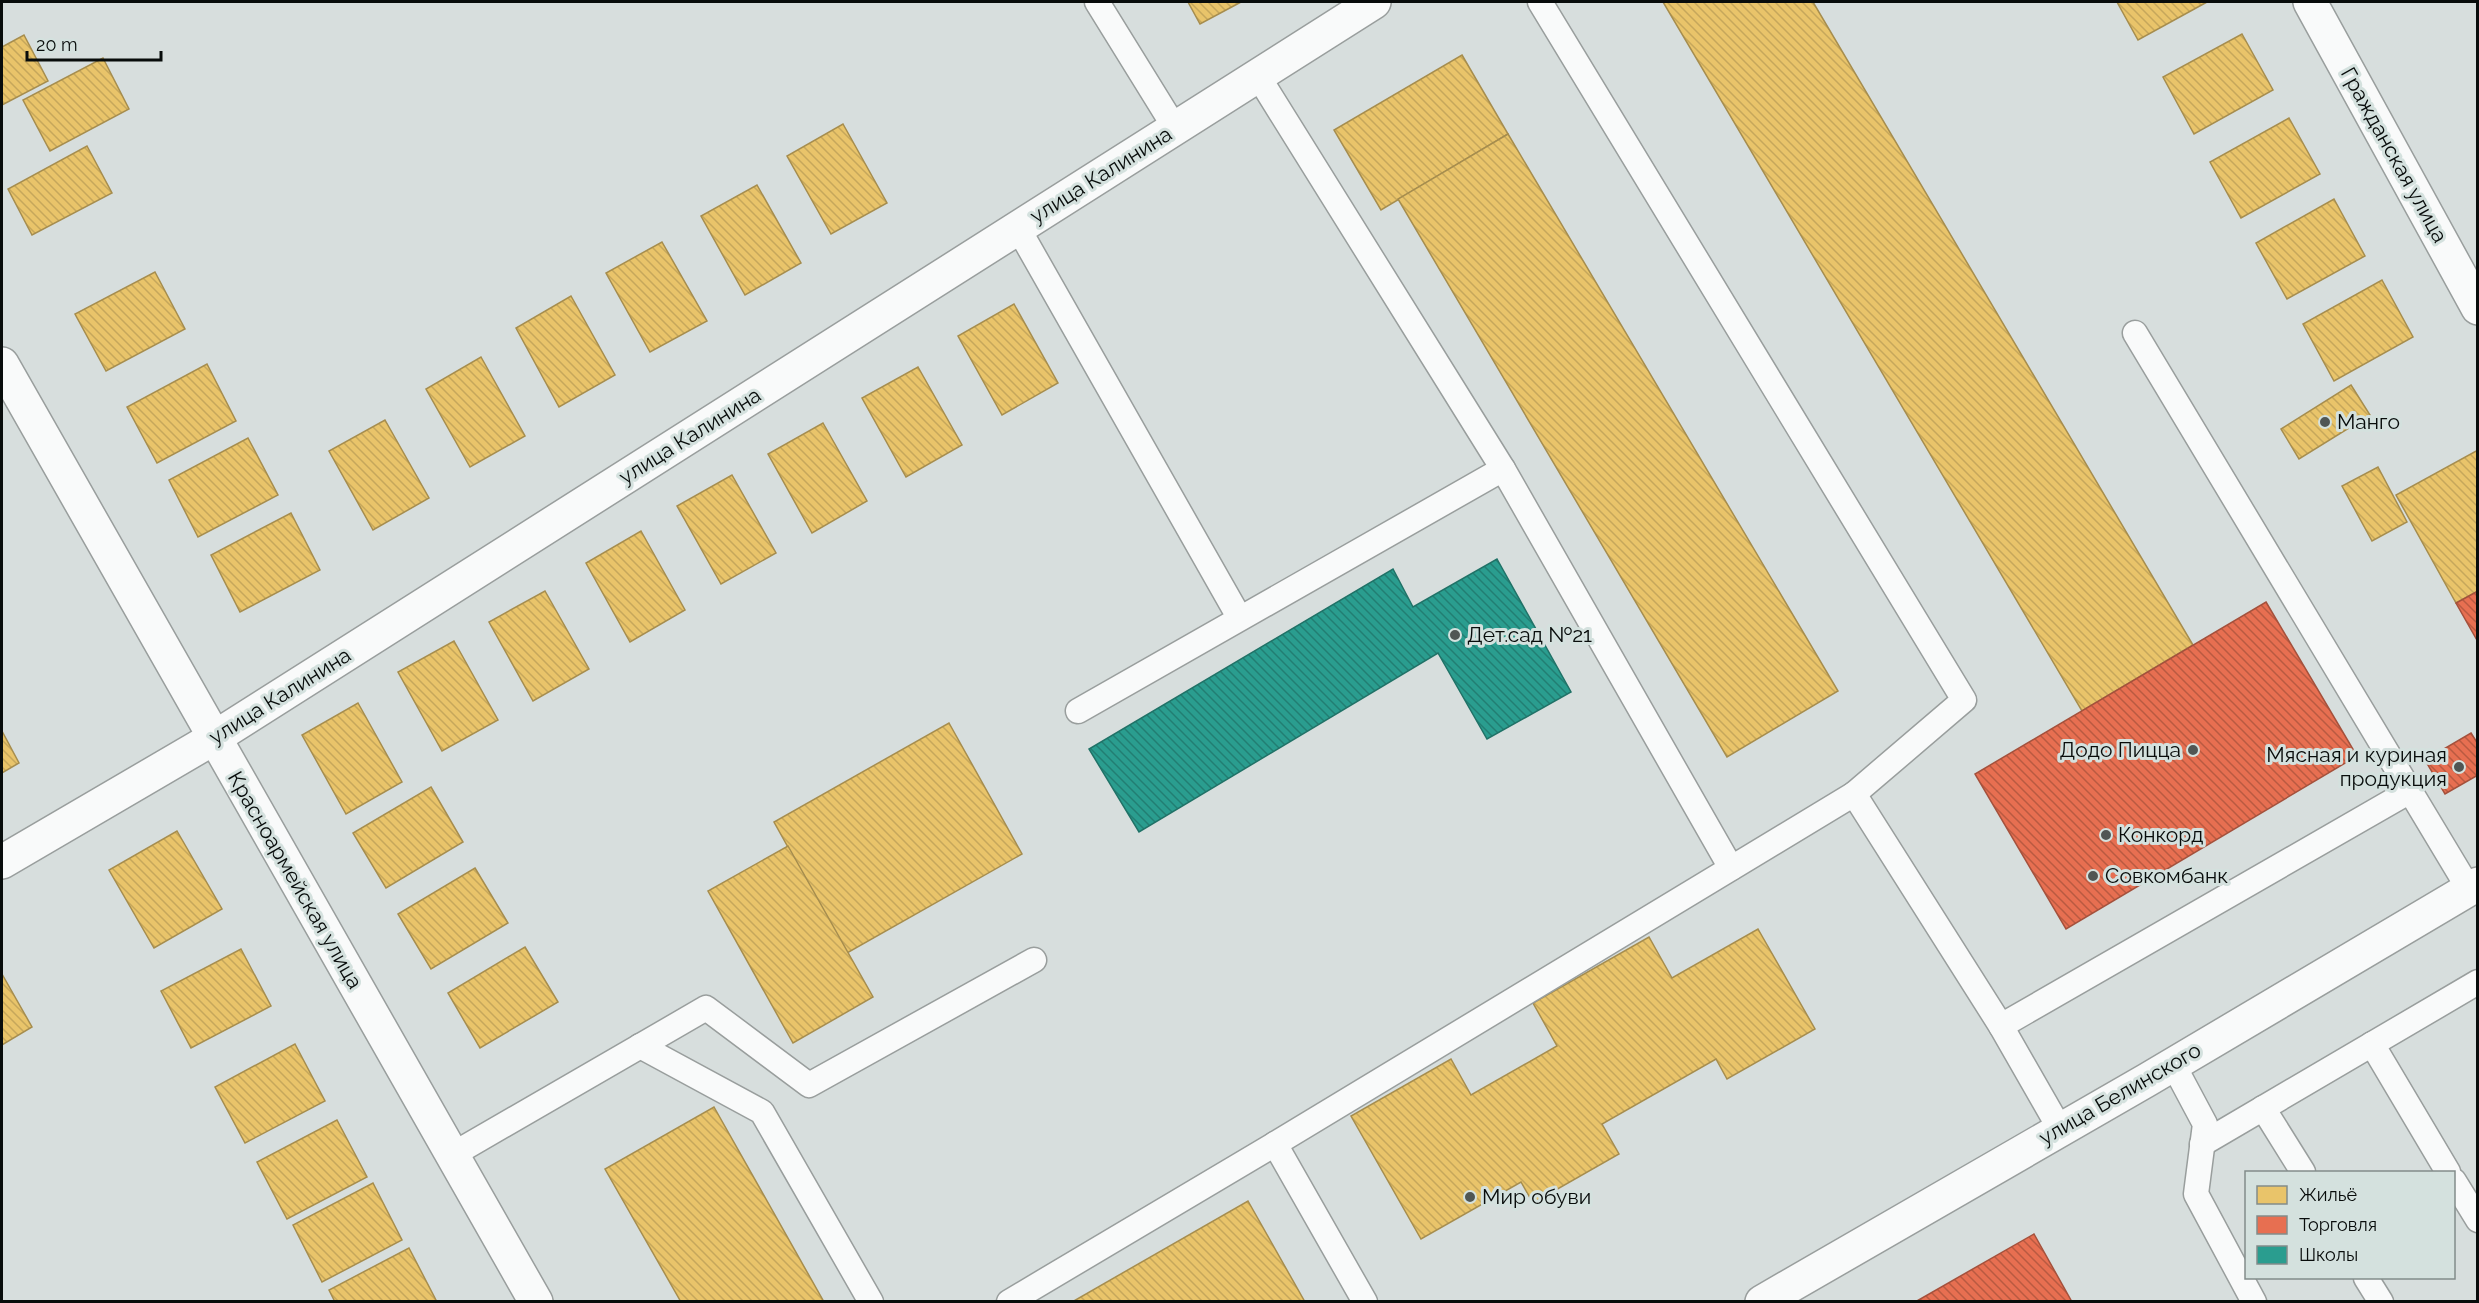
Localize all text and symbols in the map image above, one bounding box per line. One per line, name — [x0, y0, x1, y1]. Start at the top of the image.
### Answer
scale bar — [27, 24, 160, 62]
text: 20 m — [36, 34, 78, 55]
street label: Гражданская улица — [2336, 63, 2453, 247]
street label: улица Калинина — [1025, 121, 1176, 228]
street label: улица Калинина — [614, 382, 765, 489]
place label: Манго — [2337, 409, 2400, 434]
marker: Манго — [2318, 415, 2332, 429]
place label: Дет.сад №21 — [1467, 622, 1592, 647]
marker: Дет.сад №21 — [1448, 628, 1462, 642]
street label: улица Калинина — [204, 642, 355, 749]
place label: Додо Пицца — [2060, 737, 2181, 762]
place label: Мясная и куриная продукция — [2266, 742, 2447, 791]
marker: Додо Пицца — [2186, 743, 2200, 757]
marker: Мясная и куриная продукция — [2452, 760, 2466, 774]
street label: Красноармейская улица — [223, 767, 368, 993]
place label: Конкорд — [2118, 822, 2203, 847]
marker: Конкорд — [2099, 828, 2113, 842]
place label: Совкомбанк — [2105, 863, 2228, 888]
marker: Совкомбанк — [2086, 869, 2100, 883]
street label: улица Белинского — [2034, 1037, 2205, 1150]
legend — [2245, 1171, 2455, 1279]
place label: Мир обуви — [1482, 1184, 1591, 1209]
text: Жильё — [2299, 1184, 2357, 1205]
marker: Мир обуви — [1463, 1190, 1477, 1204]
text: Торговля — [2299, 1214, 2377, 1235]
text: Школы — [2299, 1244, 2358, 1265]

